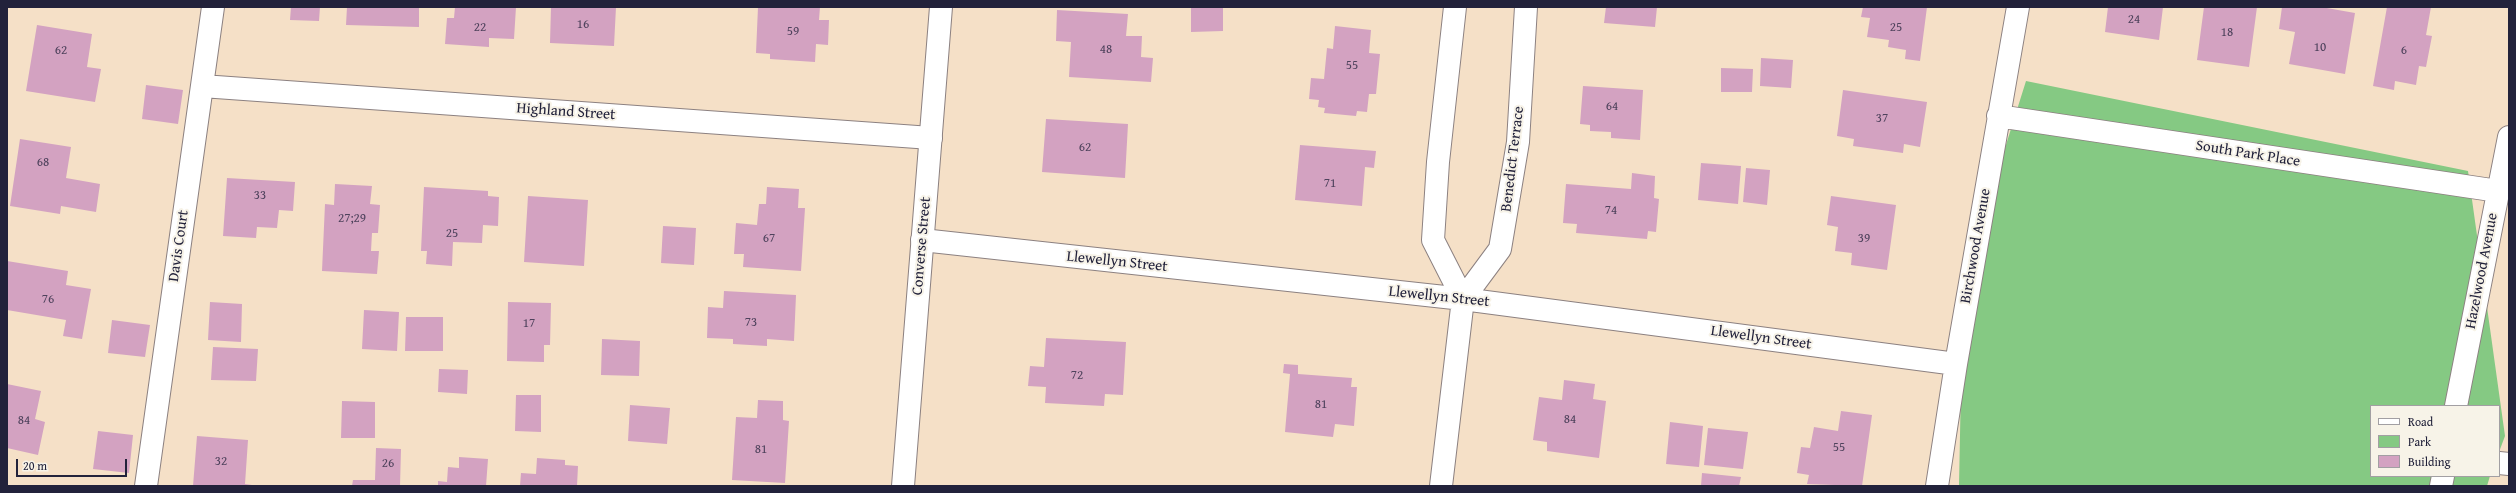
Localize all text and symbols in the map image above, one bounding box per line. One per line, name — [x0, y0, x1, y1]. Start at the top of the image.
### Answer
house number: 24 — [2128, 12, 2140, 28]
house number: 16 — [577, 17, 589, 33]
house number: 22 — [474, 20, 486, 36]
house number: 25 — [1890, 20, 1902, 36]
house number: 59 — [787, 24, 799, 40]
house number: 18 — [2221, 25, 2233, 41]
house number: 10 — [2314, 40, 2326, 56]
house number: 48 — [1100, 42, 1112, 58]
house number: 62 — [55, 43, 67, 59]
house number: 6 — [2401, 43, 2407, 59]
house number: 55 — [1346, 58, 1358, 74]
house number: 64 — [1606, 99, 1618, 115]
street label: Highland Street — [516, 100, 616, 124]
street label: Benedict Terrace — [1498, 105, 1528, 213]
house number: 37 — [1876, 111, 1888, 127]
street label: South Park Place — [2195, 137, 2301, 171]
house number: 62 — [1079, 140, 1091, 156]
house number: 68 — [37, 155, 49, 171]
house number: 71 — [1324, 176, 1336, 192]
street label: Birchwood Avenue — [1957, 187, 1995, 305]
house number: 33 — [254, 188, 266, 204]
street label: Converse Street — [909, 196, 935, 296]
house number: 74 — [1605, 203, 1617, 219]
street label: Davis Court — [165, 209, 193, 283]
house number: 27;29 — [338, 211, 366, 227]
street label: Hazelwood Avenue — [2462, 211, 2502, 331]
house number: 25 — [446, 226, 458, 242]
house number: 67 — [763, 231, 775, 247]
house number: 39 — [1858, 231, 1870, 247]
street label: Llewellyn Street — [1066, 248, 1168, 276]
street label: Llewellyn Street — [1388, 283, 1490, 311]
house number: 76 — [42, 292, 54, 308]
house number: 73 — [745, 315, 757, 331]
house number: 17 — [523, 316, 535, 332]
street label: Llewellyn Street — [1709, 322, 1813, 354]
house number: 72 — [1071, 368, 1083, 384]
house number: 81 — [1315, 397, 1327, 413]
legend — [2370, 405, 2500, 477]
house number: 84 — [1564, 412, 1576, 428]
house number: 84 — [18, 413, 30, 429]
text: Road — [2408, 413, 2433, 430]
text: Park — [2408, 433, 2431, 450]
house number: 55 — [1833, 440, 1845, 456]
house number: 81 — [755, 442, 767, 458]
scale bar — [18, 451, 129, 477]
text: Building — [2408, 453, 2451, 470]
house number: 32 — [215, 454, 227, 470]
house number: 26 — [382, 456, 394, 472]
text: 20 m — [23, 457, 47, 474]

